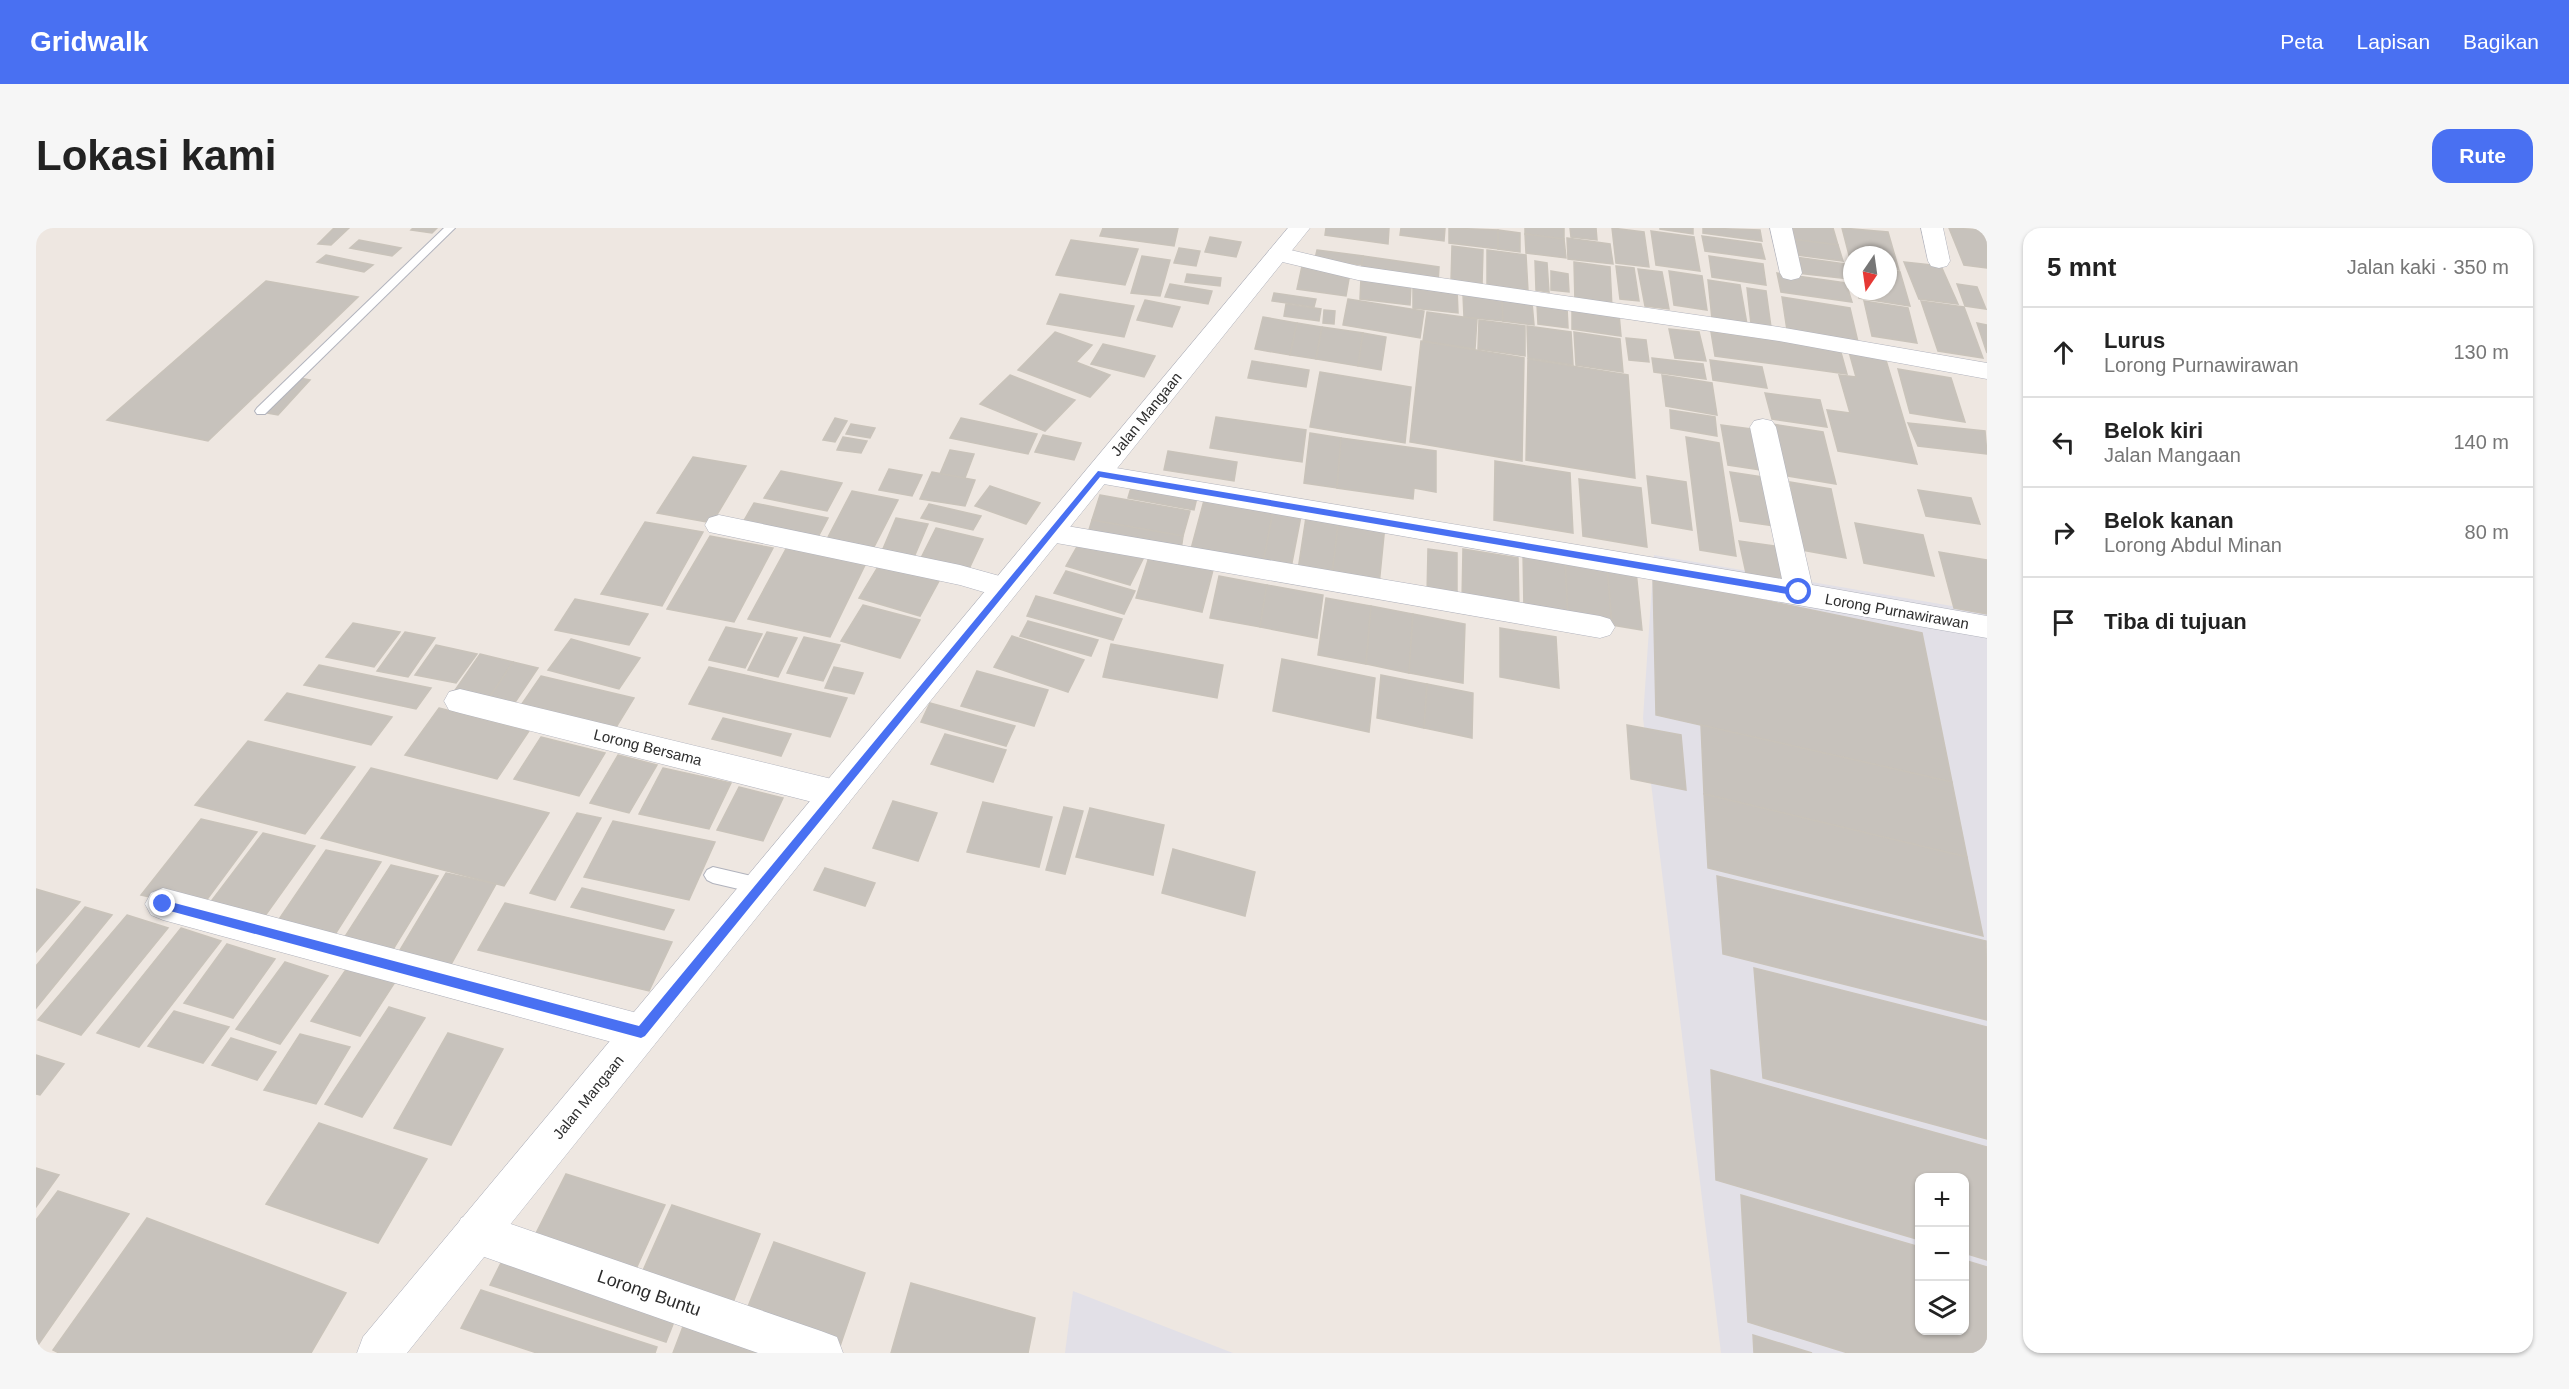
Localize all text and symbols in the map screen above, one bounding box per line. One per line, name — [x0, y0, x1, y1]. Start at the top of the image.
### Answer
text: Gridwalk — [30, 26, 148, 57]
text: Peta — [2280, 30, 2324, 53]
text: Lapisan — [2357, 30, 2430, 53]
text: Bagikan — [2463, 30, 2539, 53]
button: Rute — [2432, 129, 2533, 183]
text: Lokasi kami — [36, 132, 276, 179]
north arrow — [1843, 246, 1897, 300]
text: 5 mnt — [2047, 252, 2116, 282]
text: Jalan kaki · 350 m — [2347, 256, 2509, 278]
text: Lurus — [2104, 328, 2165, 353]
icon: ahead — [2047, 336, 2080, 369]
text: 130 m — [2453, 341, 2509, 363]
text: Lorong Purnawirawan — [2104, 354, 2299, 376]
street label: Jalan Mangaan — [1107, 369, 1185, 459]
text: Belok kiri — [2104, 418, 2203, 443]
icon: left — [2047, 426, 2080, 459]
text: 140 m — [2453, 431, 2509, 453]
text: Jalan Mangaan — [2104, 444, 2241, 466]
text: Belok kanan — [2104, 508, 2234, 533]
icon: right — [2047, 516, 2080, 549]
text: 80 m — [2465, 521, 2509, 543]
text: Lorong Abdul Minan — [2104, 534, 2282, 556]
route start — [1785, 578, 1811, 604]
street label: Lorong Purnawirawan — [1824, 590, 1970, 632]
icon: arrive — [2047, 606, 2080, 639]
text: Tiba di tujuan — [2104, 609, 2247, 634]
street label: Lorong Bersama — [592, 725, 704, 769]
route end — [149, 890, 175, 916]
street label: Jalan Mangaan — [549, 1052, 627, 1142]
map controls — [1915, 1173, 1969, 1335]
button: + — [1915, 1173, 1969, 1227]
button: − — [1915, 1227, 1969, 1281]
street label: Lorong Buntu — [595, 1266, 703, 1320]
button: layers — [1915, 1281, 1969, 1335]

